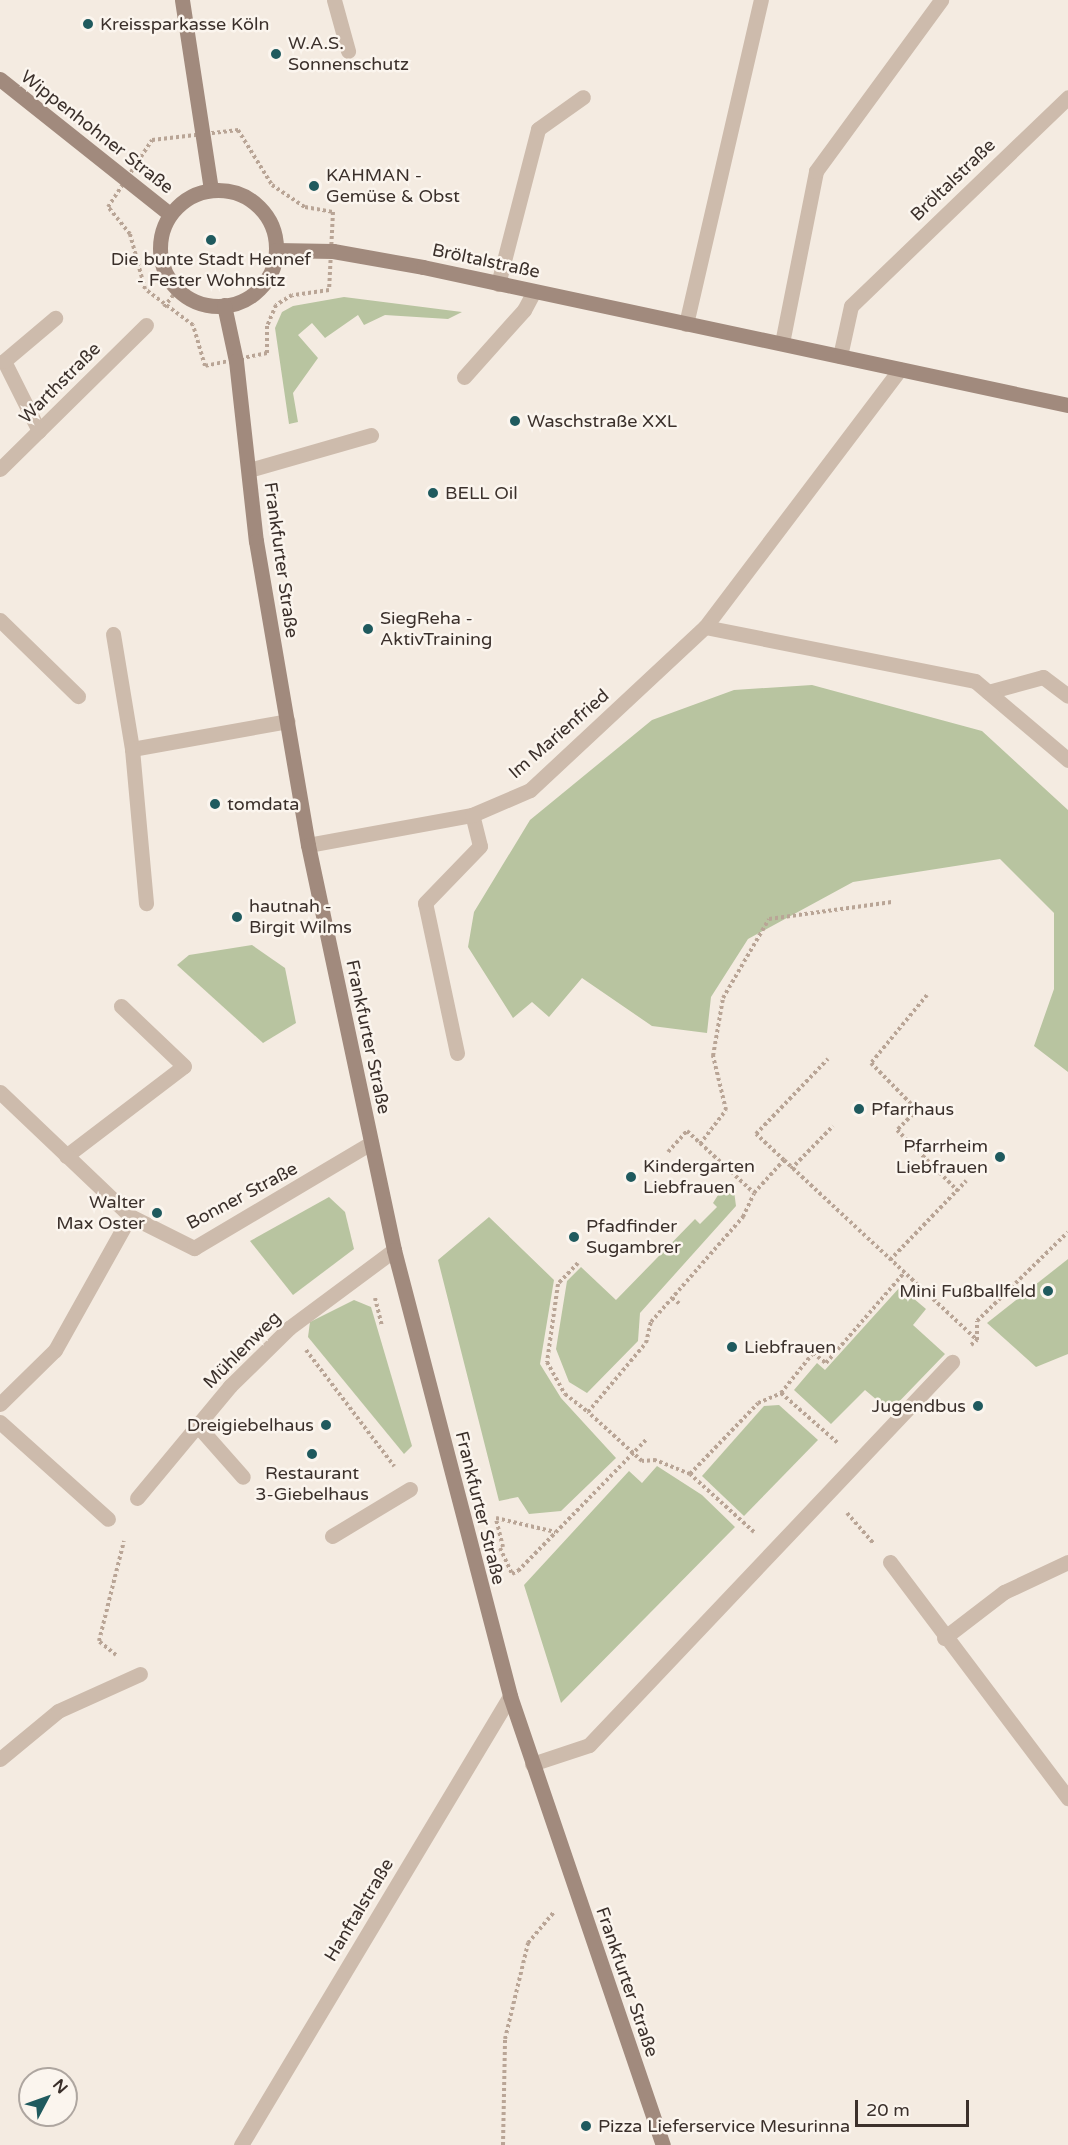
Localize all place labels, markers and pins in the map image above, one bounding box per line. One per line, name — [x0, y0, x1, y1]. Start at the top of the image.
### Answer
place label: Kreissparkasse Köln — [100, 13, 269, 35]
marker: Kreissparkasse Köln — [81, 17, 95, 31]
place label: W.A.S. Sonnenschutz — [288, 33, 409, 76]
marker: W.A.S. Sonnenschutz — [269, 47, 283, 61]
place label: KAHMAN - Gemüse & Obst — [326, 165, 460, 207]
marker: KAHMAN - Gemüse & Obst — [307, 179, 321, 193]
marker: Die bunte Stadt Hennef - Fester Wohnsitz — [204, 233, 218, 247]
place label: Die bunte Stadt Hennef - Fester Wohnsitz — [111, 249, 311, 292]
place label: Waschstraße XXL — [527, 410, 677, 432]
marker: Waschstraße XXL — [508, 414, 522, 428]
place label: BELL Oil — [445, 482, 518, 504]
marker: BELL Oil — [426, 486, 440, 500]
place label: SiegReha - AktivTraining — [380, 608, 492, 650]
marker: SiegReha - AktivTraining — [361, 622, 375, 636]
place label: tomdata — [227, 793, 299, 815]
marker: tomdata — [208, 797, 222, 811]
place label: hautnah - Birgit Wilms — [249, 896, 352, 938]
marker: hautnah - Birgit Wilms — [230, 910, 244, 924]
place label: Pfarrhaus — [871, 1098, 954, 1120]
marker: Pfarrhaus — [852, 1102, 866, 1116]
place label: Pfarrheim Liebfrauen — [896, 1136, 988, 1178]
marker: Pfarrheim Liebfrauen — [993, 1150, 1007, 1164]
place label: Kindergarten Liebfrauen — [643, 1156, 755, 1198]
marker: Kindergarten Liebfrauen — [624, 1170, 638, 1184]
place label: Walter Max Oster — [56, 1192, 145, 1234]
marker: Walter Max Oster — [150, 1206, 164, 1220]
place label: Pfadfinder Sugambrer — [586, 1216, 681, 1258]
marker: Pfadfinder Sugambrer — [567, 1230, 581, 1244]
place label: Mini Fußballfeld — [899, 1280, 1036, 1302]
marker: Mini Fußballfeld — [1041, 1284, 1055, 1298]
place label: Liebfrauen — [744, 1336, 836, 1358]
marker: Liebfrauen — [725, 1340, 739, 1354]
place label: Jugendbus — [872, 1395, 966, 1417]
marker: Jugendbus — [971, 1399, 985, 1413]
place label: Dreigiebelhaus — [187, 1414, 314, 1436]
marker: Dreigiebelhaus — [319, 1418, 333, 1432]
marker: Restaurant 3-Giebelhaus — [305, 1447, 319, 1461]
place label: Restaurant 3-Giebelhaus — [255, 1463, 369, 1506]
place label: Pizza Lieferservice Mesurinna — [598, 2115, 850, 2137]
marker: Pizza Lieferservice Mesurinna — [579, 2119, 593, 2133]

